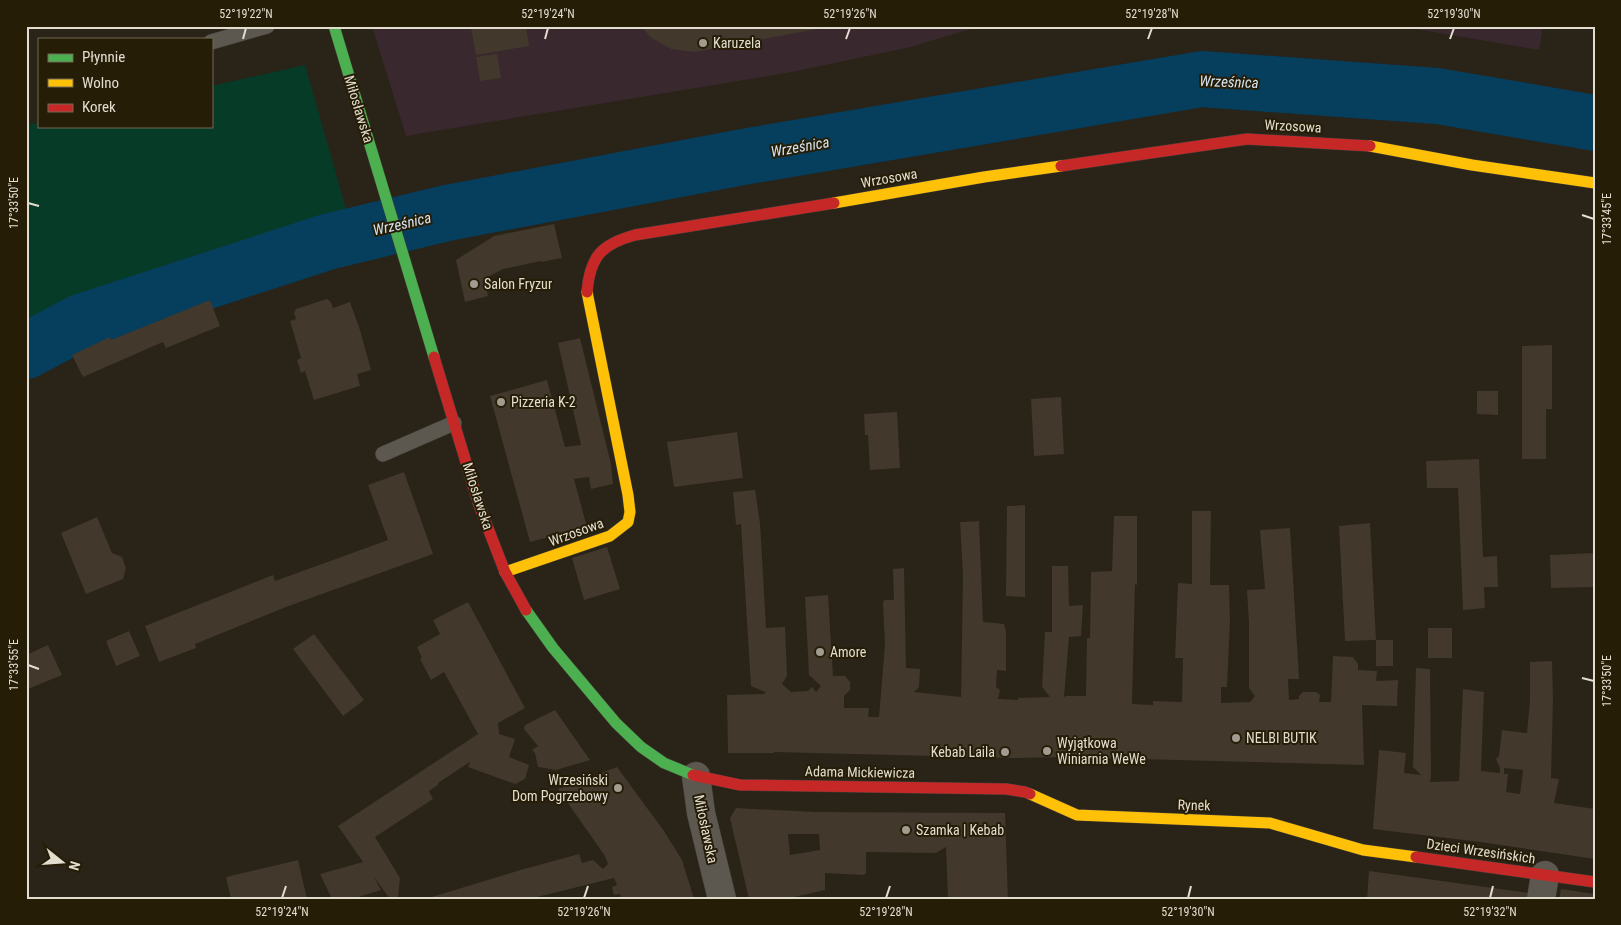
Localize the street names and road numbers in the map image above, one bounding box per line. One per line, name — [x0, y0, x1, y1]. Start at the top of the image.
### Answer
street label: Miłosławska — [341, 73, 377, 145]
street label: Wrzosowa — [1264, 117, 1322, 135]
street label: Wrzosowa — [860, 165, 918, 191]
street label: Miłosławska — [460, 461, 496, 531]
street label: Wrzosowa — [546, 515, 606, 549]
street label: Adama Mickiewicza — [805, 763, 915, 781]
street label: Miłosławska — [691, 793, 721, 865]
street label: Rynek — [1177, 796, 1211, 814]
street label: Dzieci Wrzesińskich — [1426, 835, 1536, 867]

